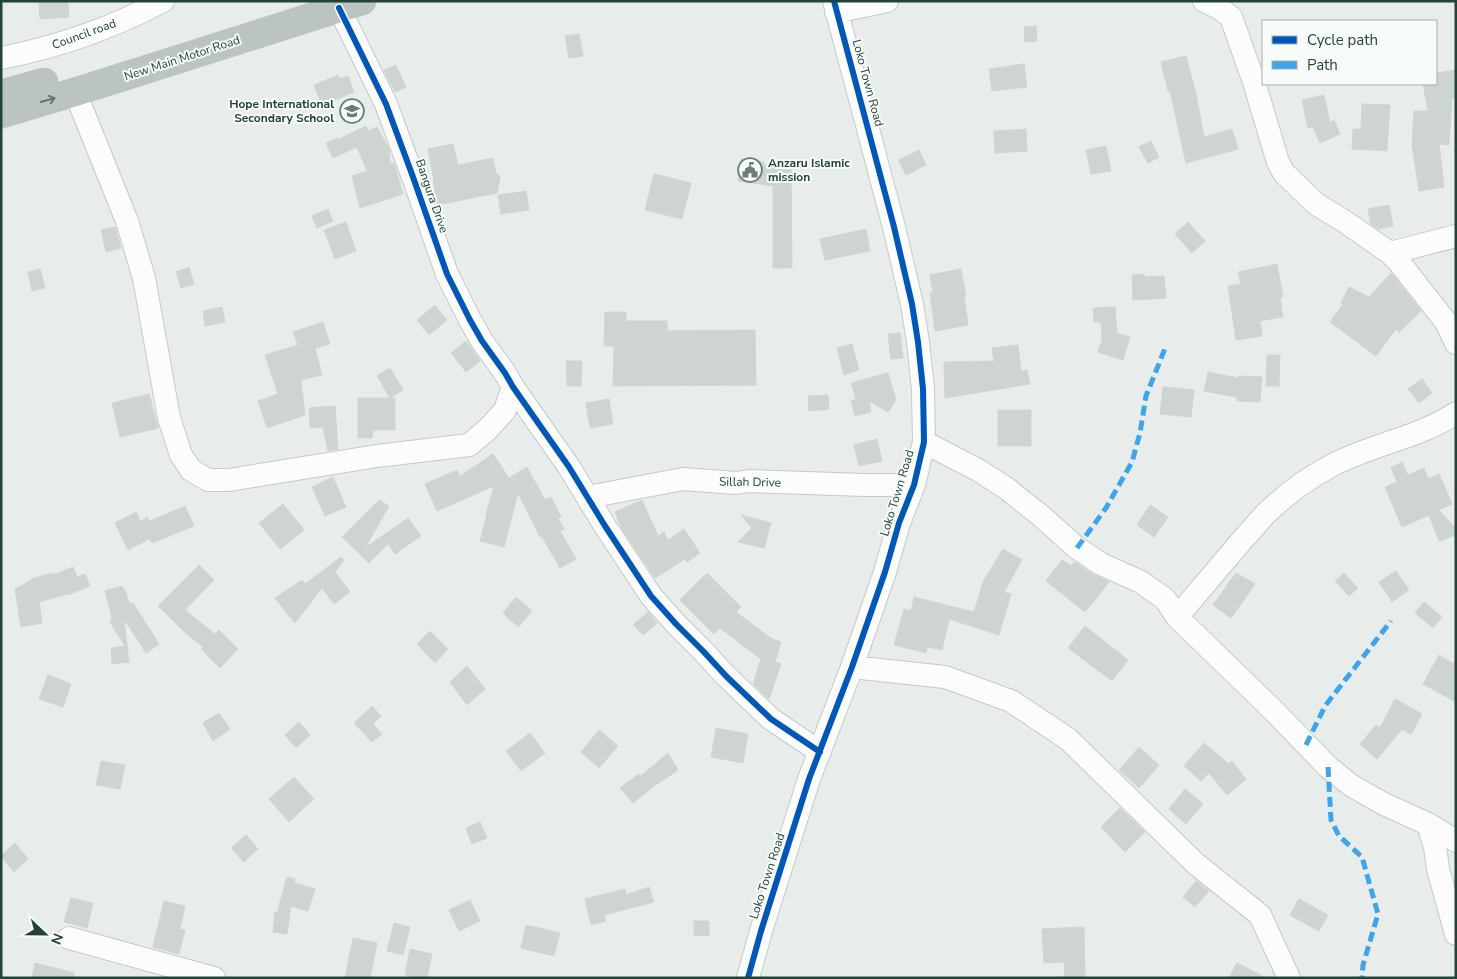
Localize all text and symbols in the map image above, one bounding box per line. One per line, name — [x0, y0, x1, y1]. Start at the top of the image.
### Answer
street label: Council road — [50, 15, 118, 53]
legend — [1262, 20, 1437, 85]
text: Cycle path — [1307, 30, 1378, 50]
street label: New Main Motor Road — [122, 32, 242, 84]
street label: Loko Town Road — [849, 38, 887, 128]
text: Path — [1307, 55, 1338, 75]
one-way arrow — [40, 95, 56, 105]
place label: Hope International Secondary School — [229, 96, 334, 126]
school or university icon: Hope International Secondary School — [339, 98, 365, 124]
place label: Anzaru Islamic mission — [768, 155, 850, 185]
street label: Bangura Drive — [412, 157, 452, 235]
public building icon: Anzaru Islamic mission — [737, 157, 763, 183]
street label: Loko Town Road — [876, 448, 918, 538]
street label: Sillah Drive — [719, 473, 781, 491]
street label: Loko Town Road — [746, 831, 788, 921]
north arrow — [20, 909, 70, 959]
text: N — [46, 930, 67, 947]

